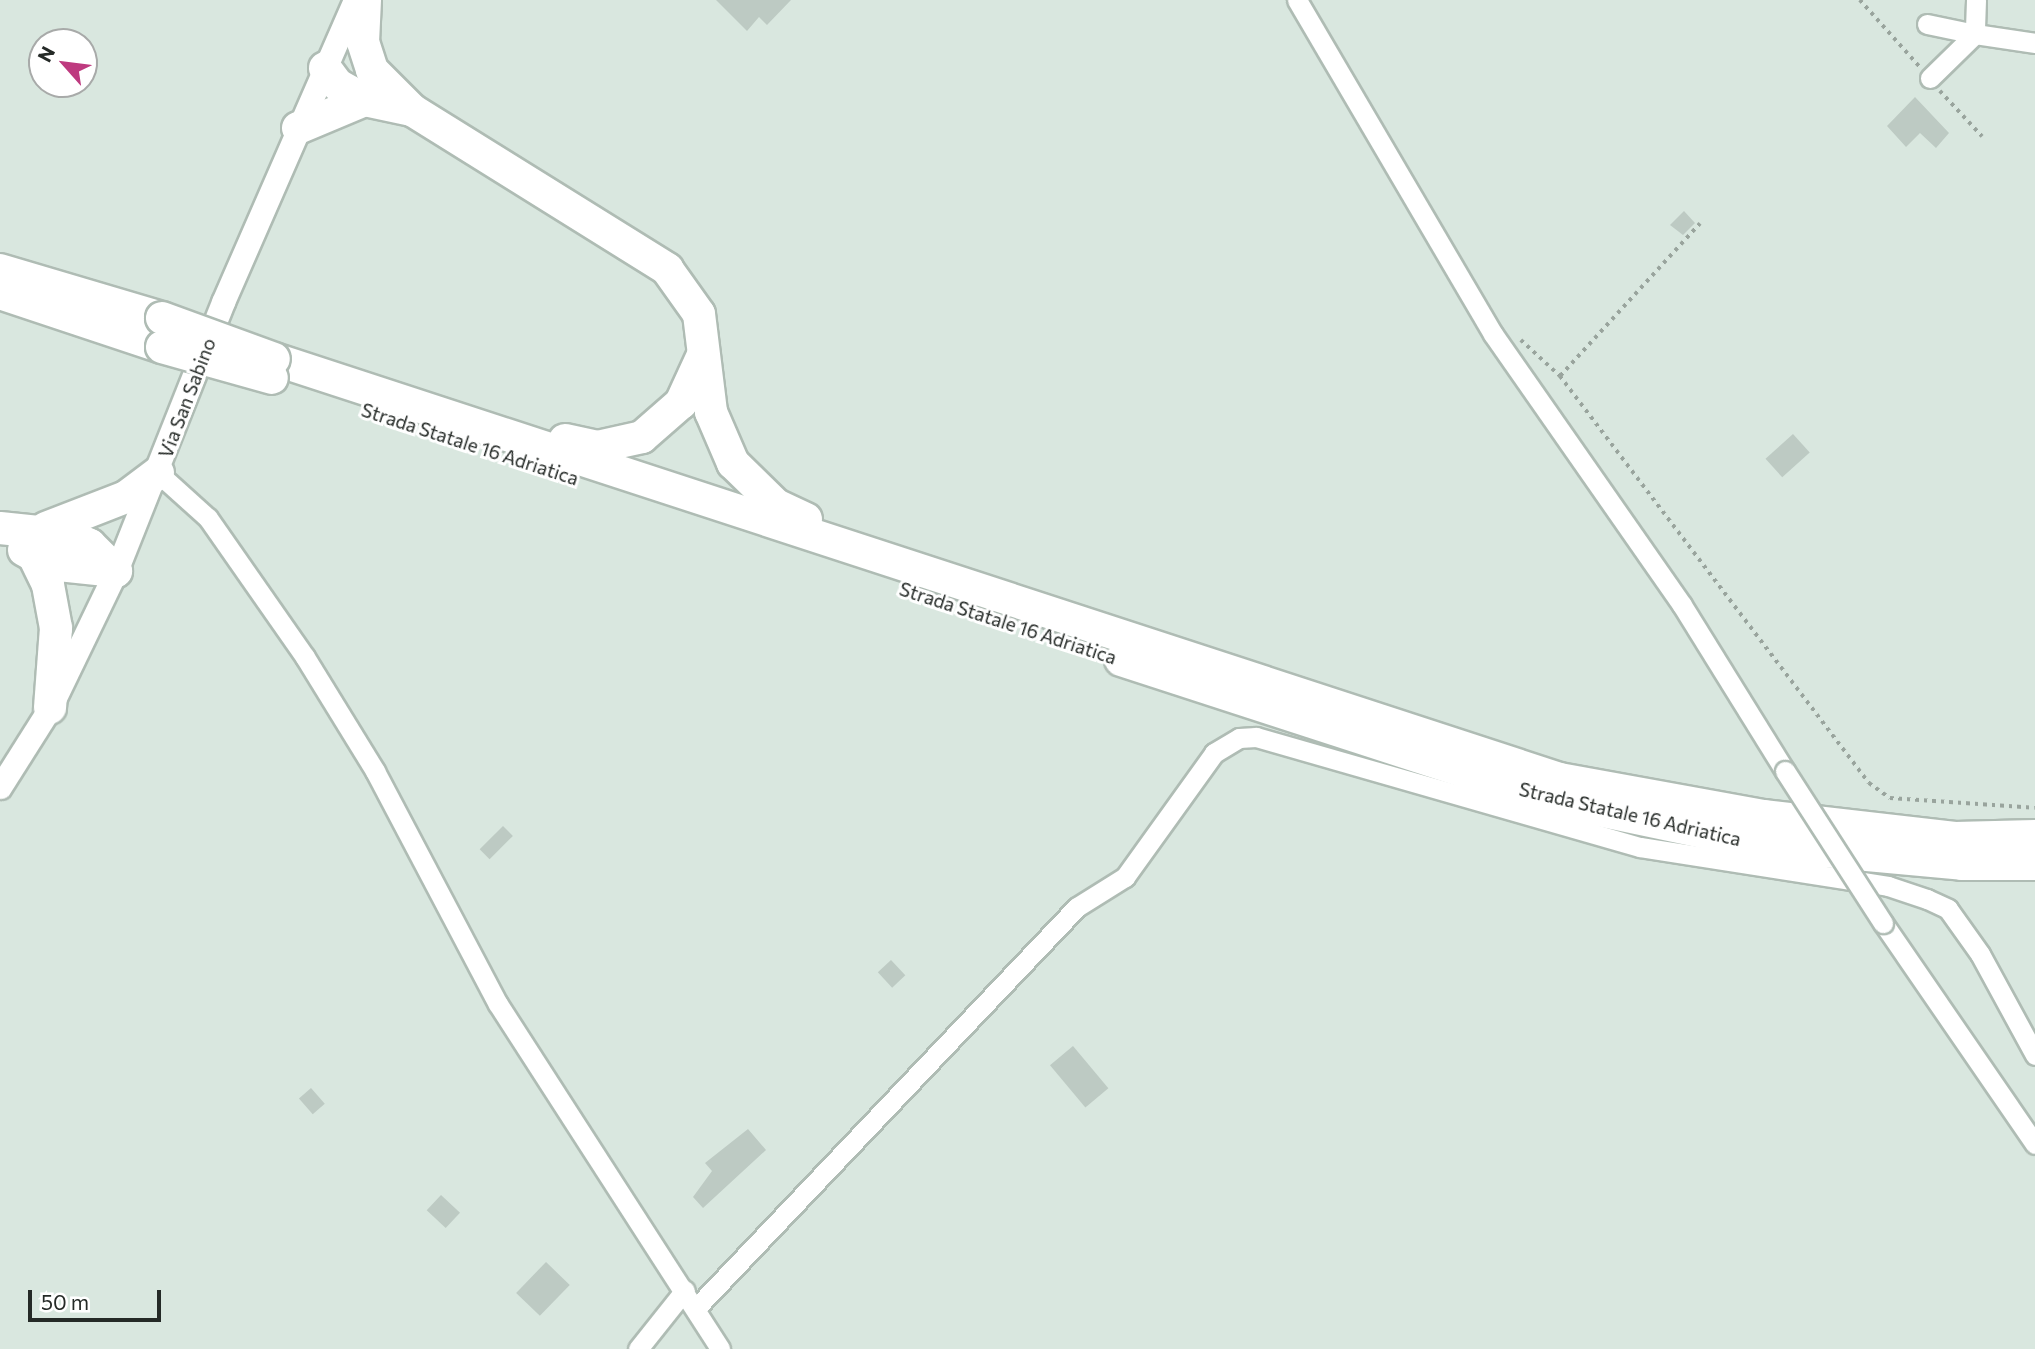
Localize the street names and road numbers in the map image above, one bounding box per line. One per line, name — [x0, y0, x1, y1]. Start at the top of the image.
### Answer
street label: Via San Sabino — [154, 335, 220, 461]
street label: Strada Statale 16 Adriatica — [359, 398, 581, 490]
street label: Strada Statale 16 Adriatica — [897, 577, 1119, 669]
street label: Strada Statale 16 Adriatica — [1517, 777, 1743, 851]

